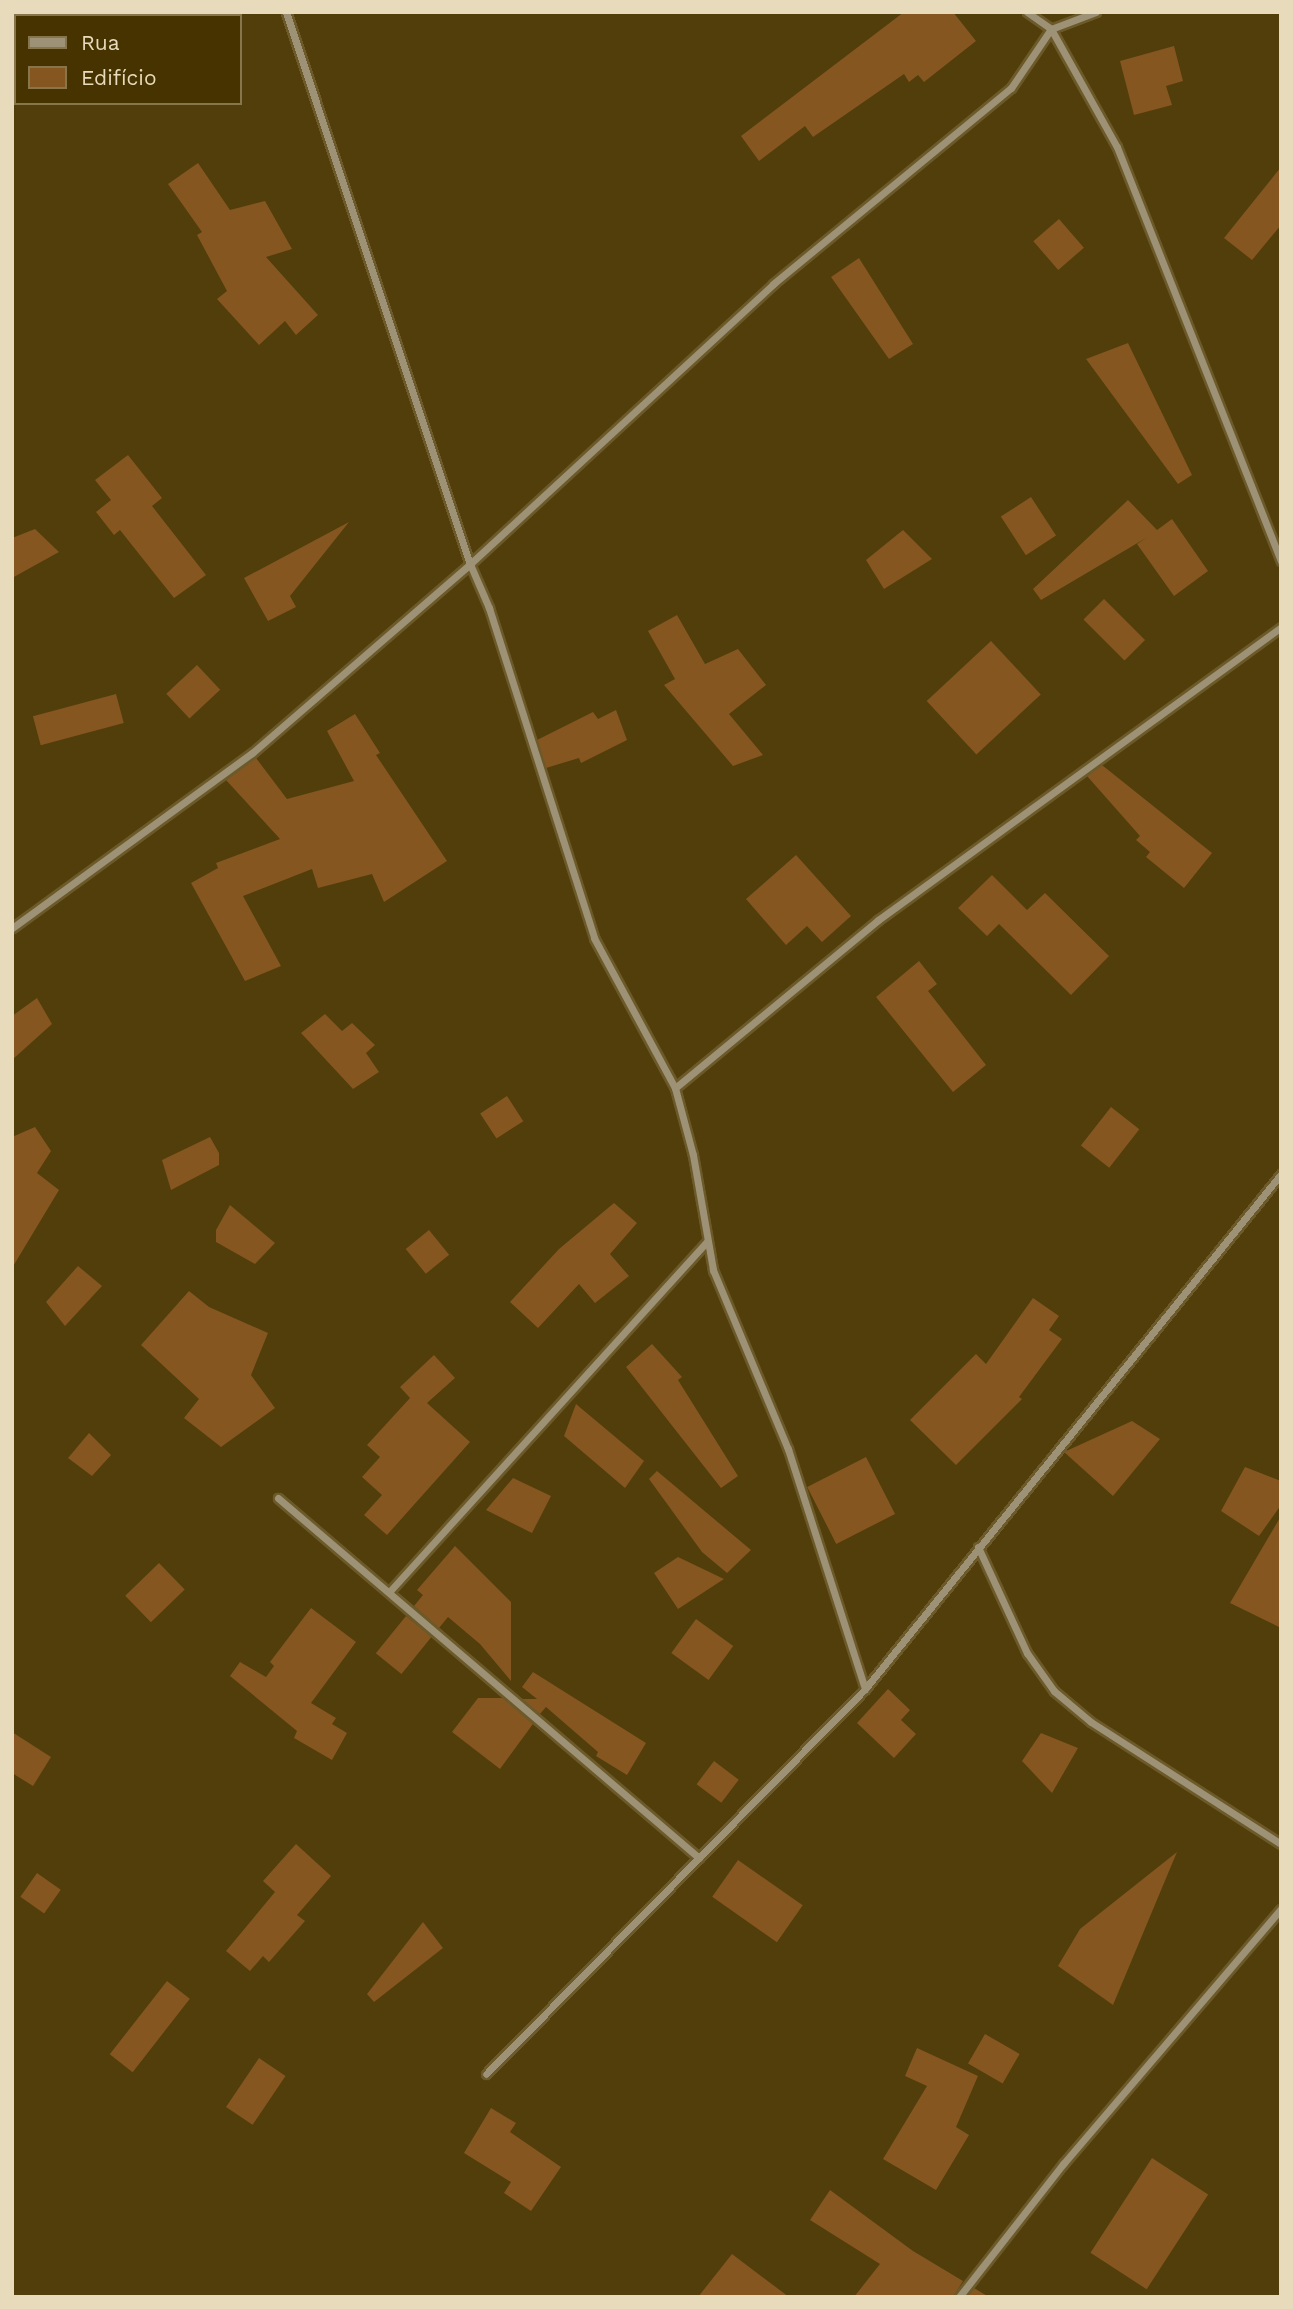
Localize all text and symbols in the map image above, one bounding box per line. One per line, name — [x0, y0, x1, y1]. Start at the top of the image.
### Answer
legend — [14, 14, 242, 105]
text: Rua — [81, 30, 120, 55]
text: Edifício — [81, 65, 157, 90]

